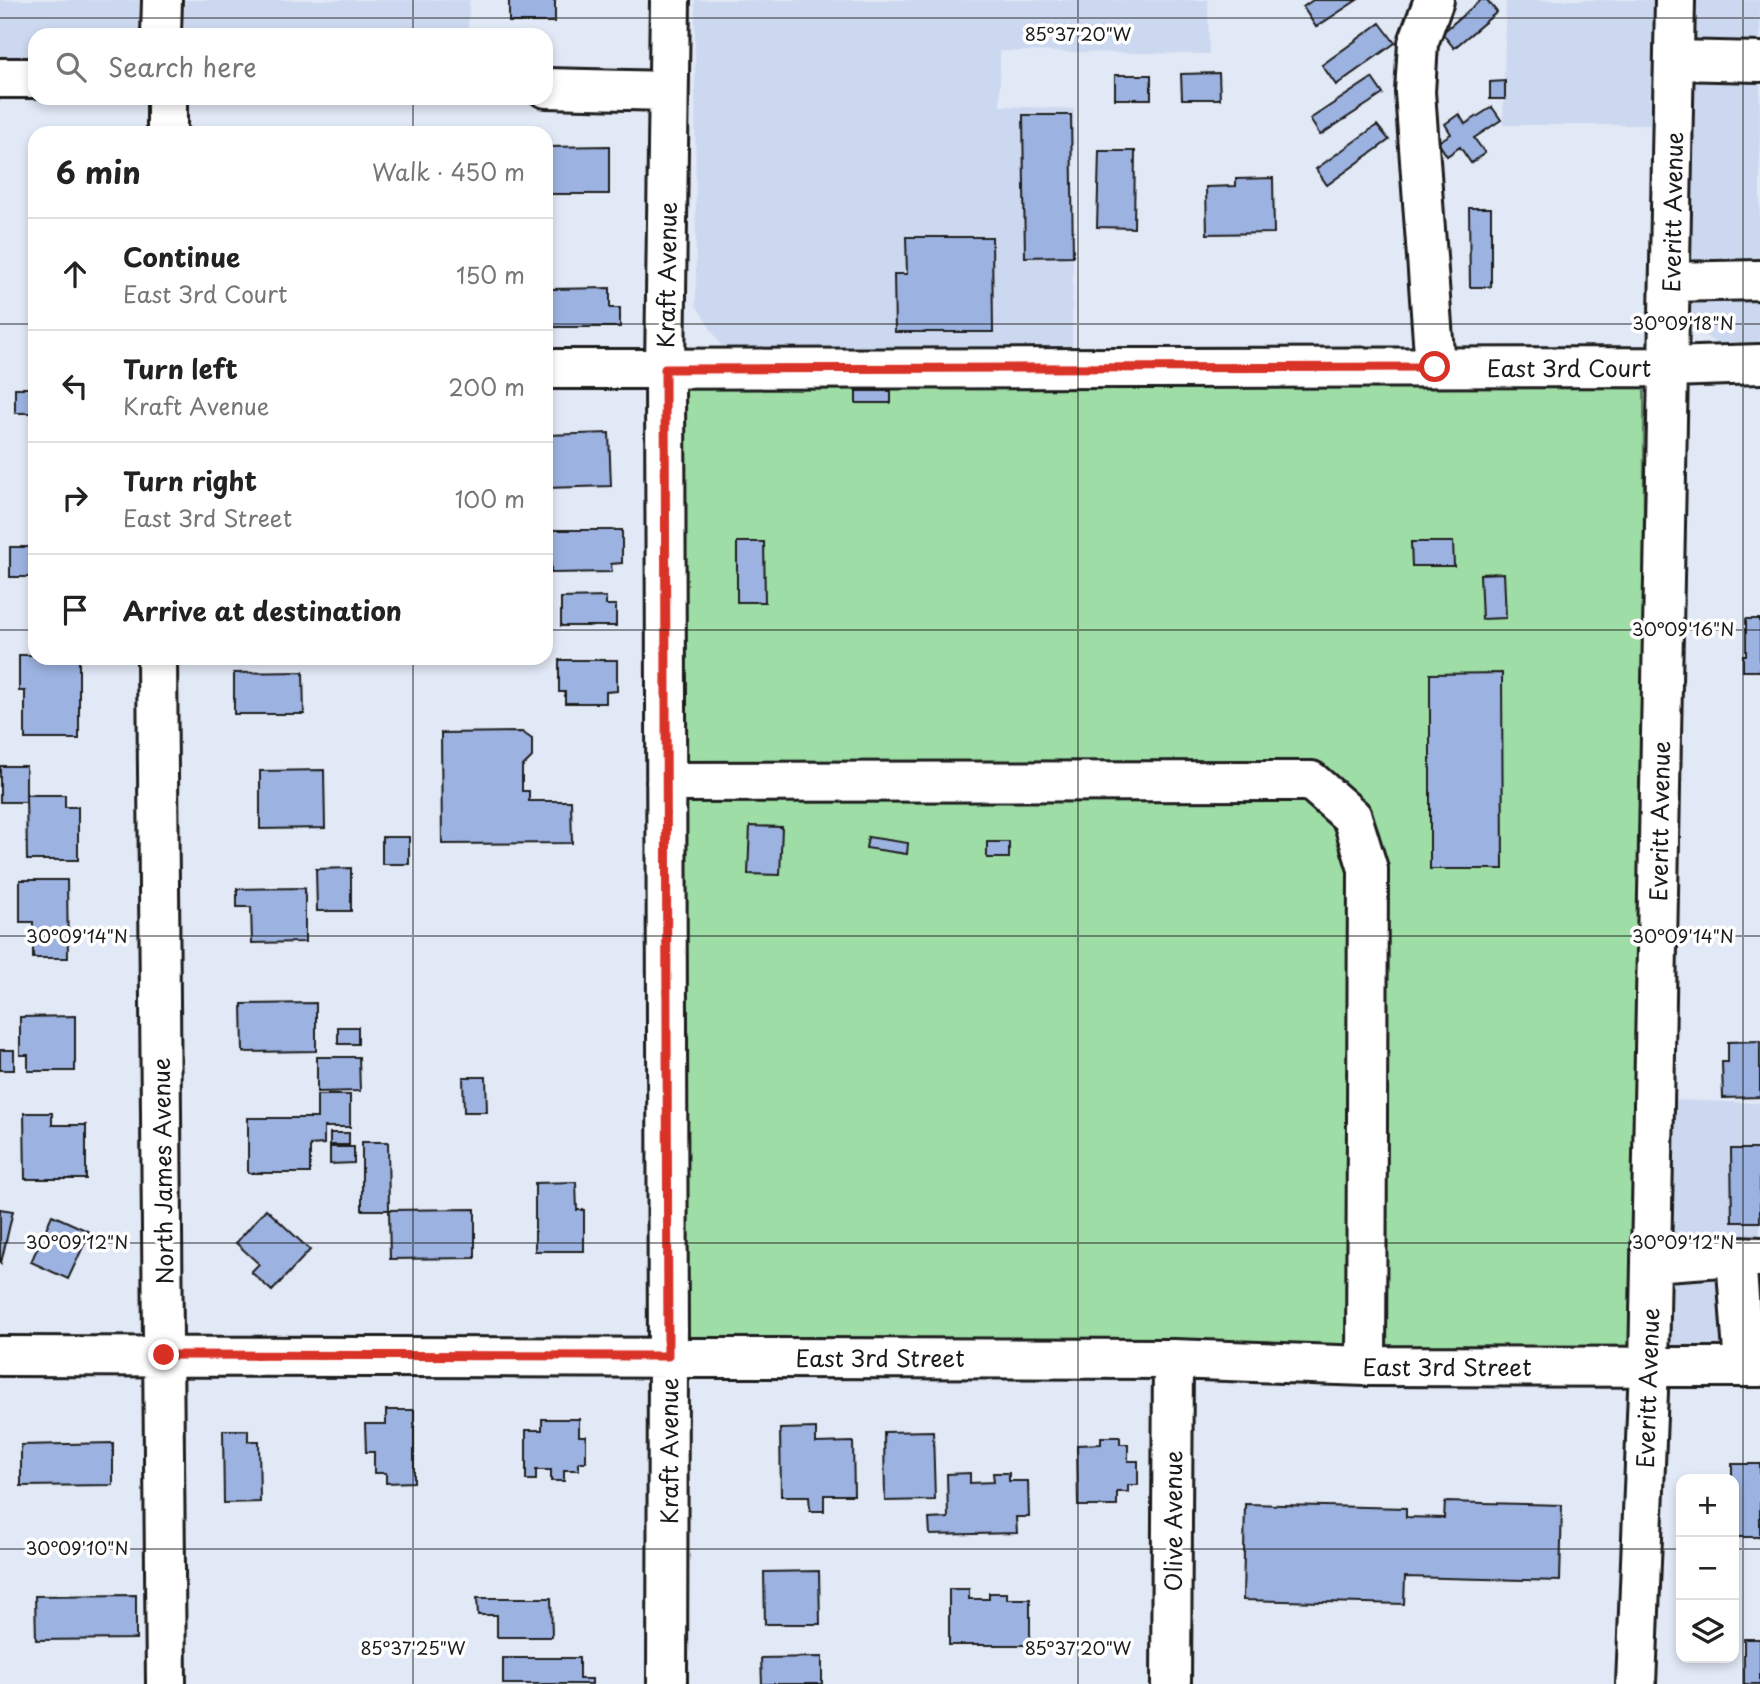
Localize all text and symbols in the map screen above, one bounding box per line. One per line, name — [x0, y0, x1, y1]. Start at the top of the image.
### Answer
text: 85°37'20"W — [1025, 20, 1132, 47]
search box — [28, 28, 553, 105]
text: Search here — [108, 47, 257, 86]
icon: search — [52, 48, 90, 86]
street label: Everitt Avenue — [1653, 131, 1691, 293]
text: 6 min — [56, 149, 141, 194]
text: Walk · 450 m — [372, 154, 525, 189]
street label: Kraft Avenue — [647, 202, 685, 348]
text: Continue — [123, 237, 240, 276]
icon: ahead — [56, 255, 94, 293]
text: 150 m — [456, 257, 525, 292]
text: East 3rd Court — [123, 276, 287, 311]
text: 30°09'18"N — [1632, 309, 1734, 336]
text: Turn left — [123, 349, 238, 388]
street label: East 3rd Court — [1487, 350, 1651, 385]
route start — [1419, 351, 1450, 382]
icon: left — [56, 367, 94, 405]
text: 200 m — [448, 369, 525, 404]
text: Kraft Avenue — [123, 388, 269, 423]
text: Turn right — [123, 461, 257, 500]
icon: right — [56, 479, 94, 517]
text: 100 m — [455, 481, 525, 516]
text: East 3rd Street — [123, 500, 292, 535]
icon: arrive — [56, 591, 94, 629]
text: Arrive at destination — [123, 591, 402, 630]
text: 30°09'16"N — [1632, 615, 1734, 642]
street label: Everitt Avenue — [1640, 740, 1678, 902]
text: 30°09'14"N — [26, 922, 128, 949]
text: 30°09'14"N — [1632, 922, 1734, 949]
street label: North James Avenue — [143, 1057, 181, 1285]
text: 30°09'12"N — [26, 1228, 128, 1255]
text: 30°09'12"N — [1632, 1228, 1734, 1255]
street label: Everitt Avenue — [1627, 1307, 1667, 1469]
route end — [148, 1339, 179, 1370]
street label: East 3rd Street — [795, 1340, 965, 1375]
street label: East 3rd Street — [1362, 1349, 1532, 1384]
street label: Kraft Avenue — [651, 1378, 686, 1524]
street label: Olive Avenue — [1155, 1451, 1190, 1591]
map controls — [1676, 1474, 1739, 1663]
button: + — [1676, 1474, 1739, 1537]
text: 30°09'10"N — [25, 1534, 129, 1561]
button: − — [1676, 1537, 1739, 1600]
button: layers — [1676, 1600, 1739, 1663]
text: 85°37'25"W — [360, 1634, 466, 1661]
text: 85°37'20"W — [1025, 1634, 1132, 1661]

